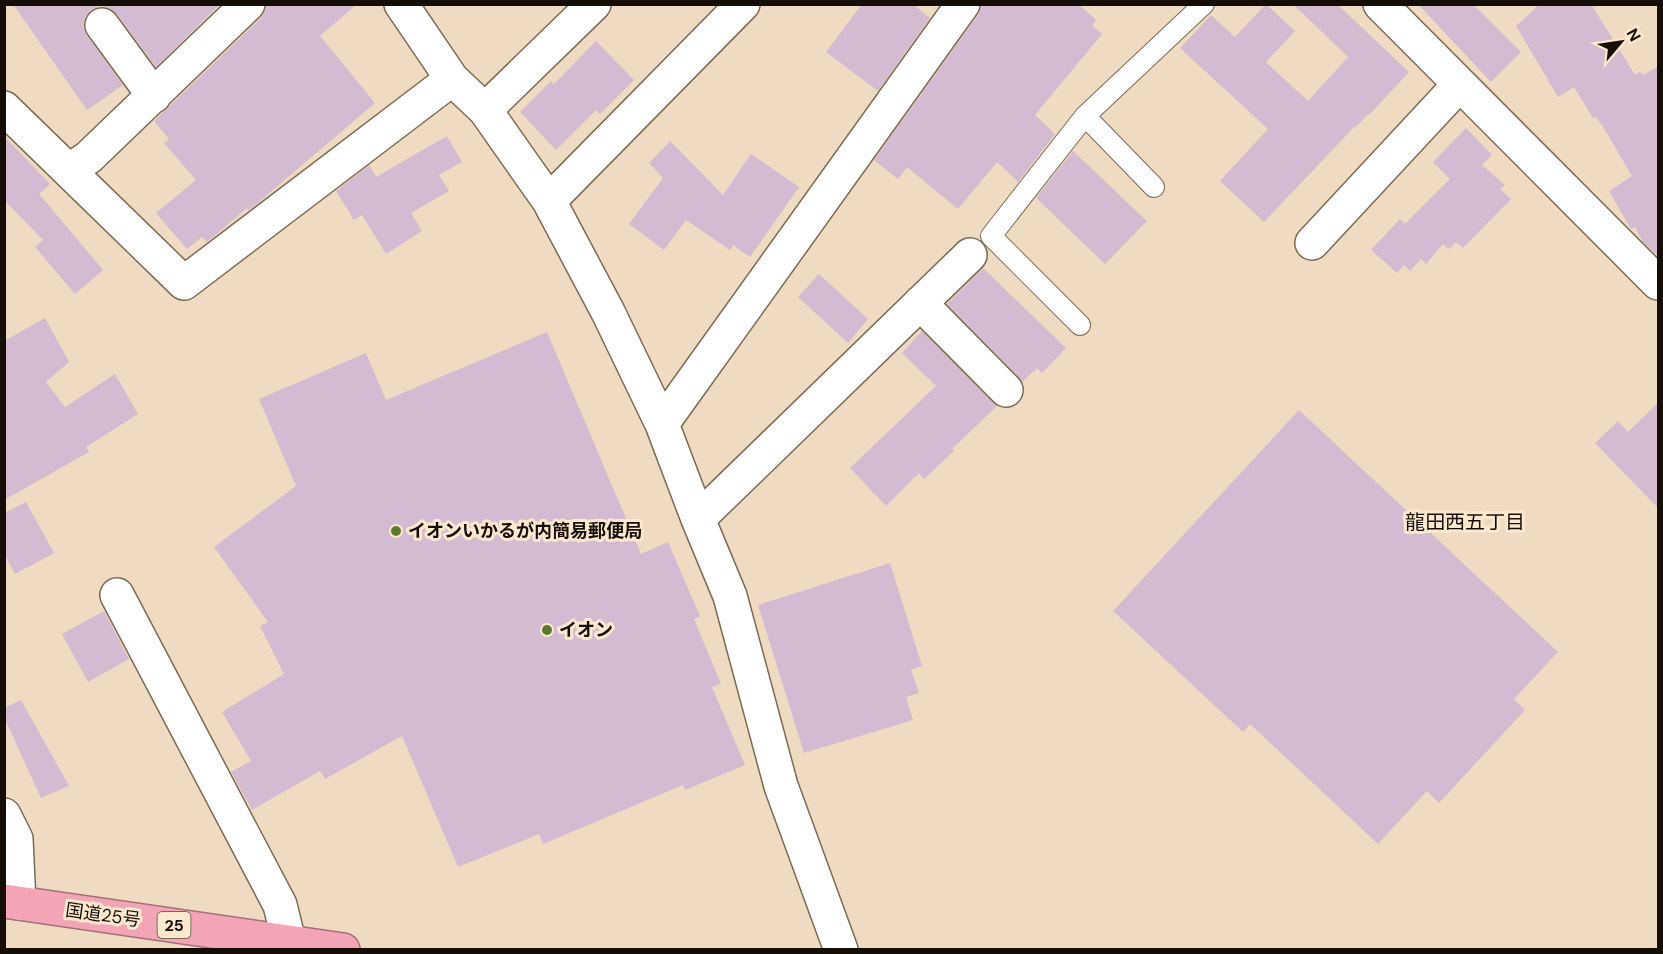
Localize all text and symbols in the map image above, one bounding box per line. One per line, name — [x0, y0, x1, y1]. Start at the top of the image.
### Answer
north arrow — [1591, 12, 1651, 72]
text: N — [1622, 25, 1646, 45]
district label: 龍田西五丁目 — [1405, 509, 1525, 535]
place label: イオンいかるが内簡易郵便局 — [408, 519, 642, 543]
marker: イオンいかるが内簡易郵便局 — [389, 524, 403, 538]
place label: イオン — [559, 618, 613, 642]
marker: イオン — [540, 623, 554, 637]
street label: 国道25号 — [64, 898, 142, 932]
road number: 25 — [158, 912, 190, 938]

